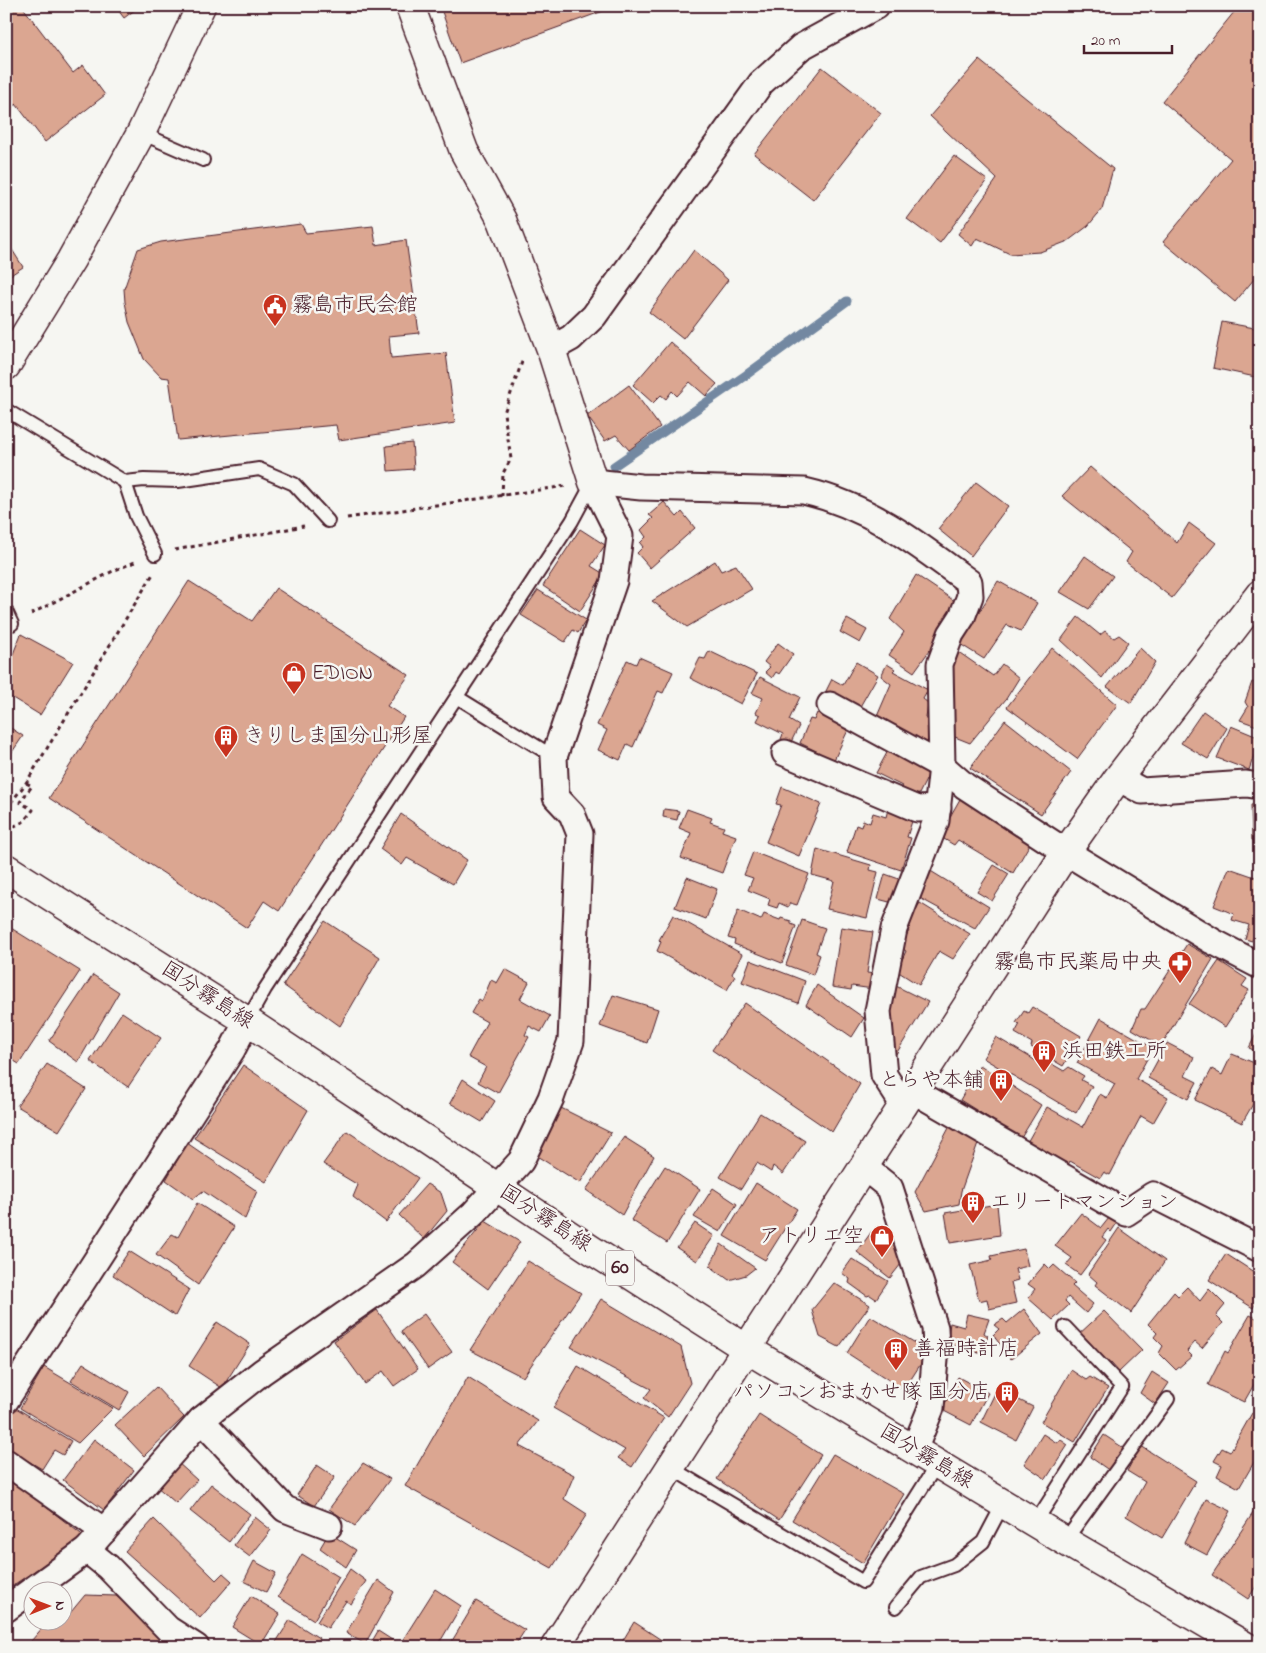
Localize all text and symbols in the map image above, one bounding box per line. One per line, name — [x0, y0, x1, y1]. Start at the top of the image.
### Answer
scale bar — [1084, 22, 1171, 54]
text: 20 m — [1091, 30, 1121, 52]
place label: 霧島市民会館 — [292, 291, 418, 321]
public building icon: 霧島市民会館 — [262, 293, 288, 327]
place label: EDION — [312, 659, 373, 689]
shop icon: EDION — [281, 661, 307, 695]
place label: きりしま国分山形屋 — [244, 722, 433, 752]
building icon: きりしま国分山形屋 — [213, 724, 239, 758]
place label: 霧島市民薬局中央 — [994, 948, 1162, 978]
pharmacy icon: 霧島市民薬局中央 — [1167, 950, 1193, 984]
street label: 国分霧島線 — [155, 955, 259, 1037]
place label: 浜田鉄工所 — [1062, 1037, 1167, 1067]
building icon: 浜田鉄工所 — [1031, 1039, 1057, 1073]
place label: とらや本舗 — [879, 1066, 984, 1096]
building icon: とらや本舗 — [988, 1068, 1014, 1102]
street label: 国分霧島線 — [493, 1178, 597, 1260]
place label: エリートマンション — [990, 1188, 1178, 1218]
building icon: エリートマンション — [960, 1190, 986, 1224]
place label: アトリエ空 — [759, 1222, 864, 1252]
shop icon: アトリエ空 — [869, 1224, 895, 1258]
road number: 60 — [606, 1250, 634, 1286]
place label: 善福時計店 — [914, 1335, 1019, 1365]
building icon: 善福時計店 — [883, 1337, 909, 1371]
place label: パソコンおまかせ隊 国分店 — [733, 1378, 990, 1408]
building icon: パソコンおまかせ隊 国分店 — [994, 1380, 1020, 1414]
street label: 国分霧島線 — [873, 1417, 979, 1497]
north arrow — [22, 1580, 72, 1630]
text: N — [49, 1601, 70, 1611]

